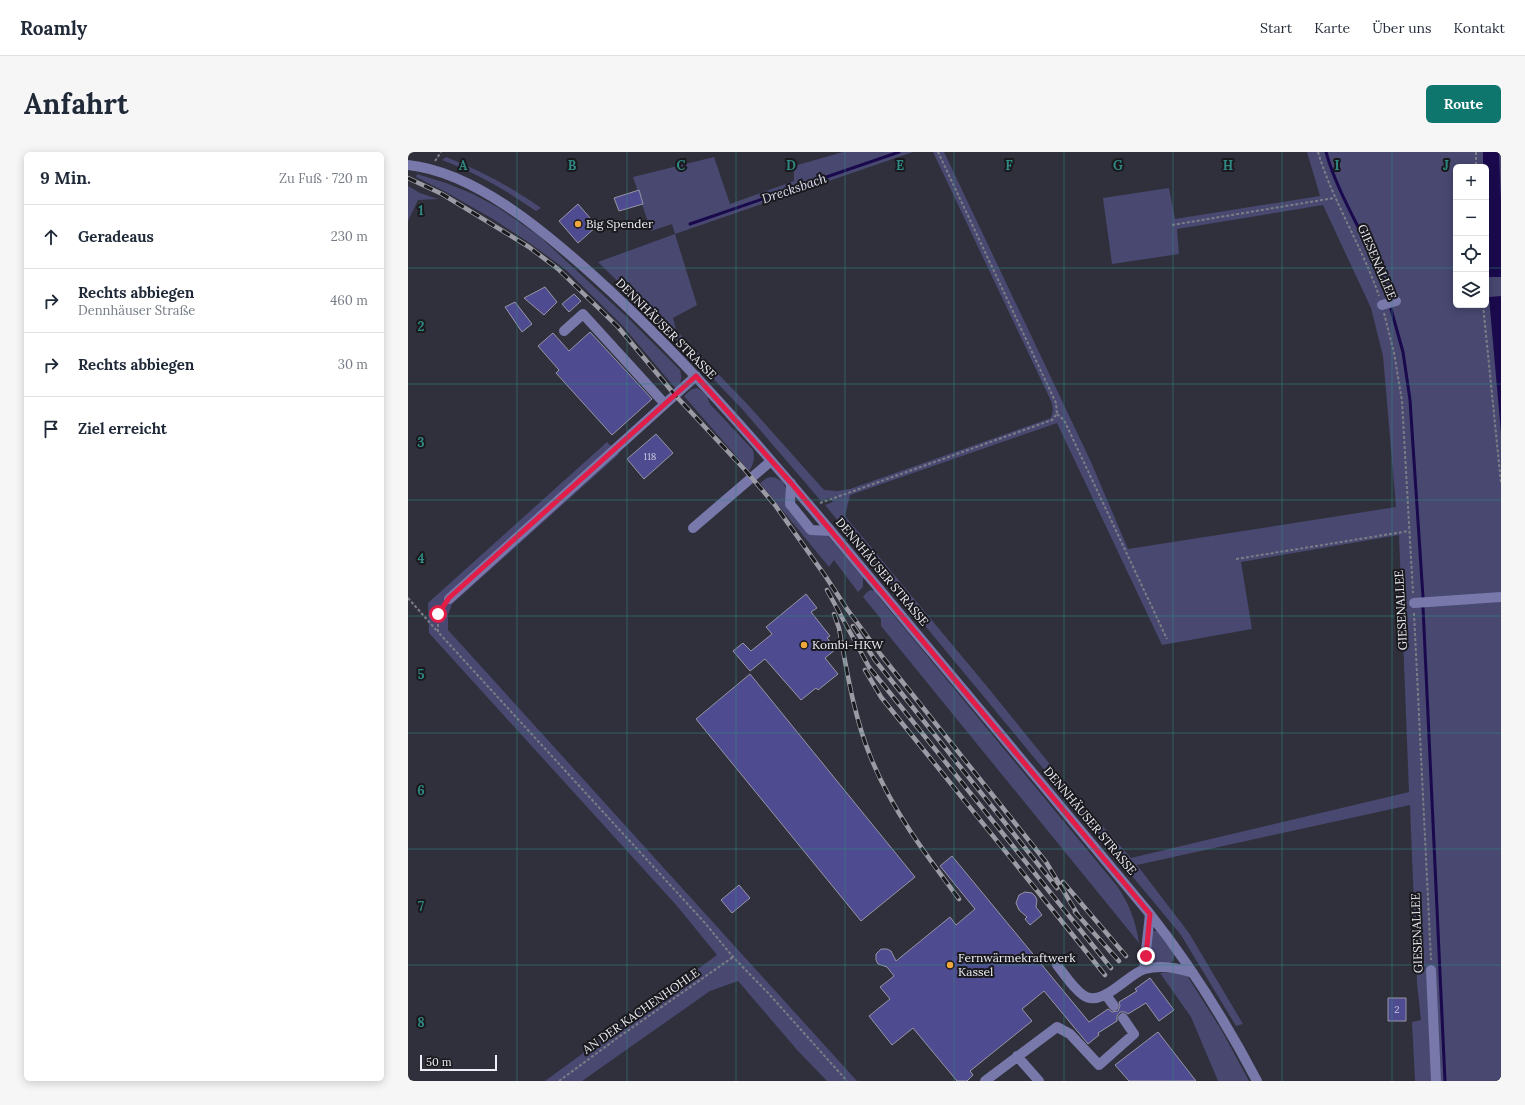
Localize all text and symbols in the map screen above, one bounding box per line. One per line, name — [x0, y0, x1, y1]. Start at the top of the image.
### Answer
text: Roamly — [20, 16, 87, 40]
text: Start — [1260, 19, 1292, 37]
text: Karte — [1314, 19, 1350, 37]
text: Über uns — [1372, 19, 1432, 37]
text: Kontakt — [1454, 19, 1505, 37]
button: Route — [1426, 85, 1501, 123]
text: Anfahrt — [24, 86, 128, 122]
text: A — [459, 157, 468, 174]
text: B — [568, 157, 577, 174]
text: C — [677, 157, 686, 174]
text: D — [786, 157, 796, 174]
text: E — [896, 157, 904, 174]
text: F — [1005, 157, 1013, 174]
text: G — [1113, 157, 1123, 174]
text: H — [1223, 157, 1233, 174]
text: I — [1334, 157, 1340, 174]
text: J — [1443, 157, 1449, 174]
map controls — [1453, 164, 1489, 308]
button: + — [1453, 164, 1489, 200]
text: 9 Min. — [40, 167, 91, 189]
water label: Drecksbach — [760, 169, 829, 207]
text: Zu Fuß · 720 m — [279, 170, 368, 187]
button: − — [1453, 200, 1489, 236]
text: 1 — [418, 202, 424, 219]
place label: Big Spender — [586, 216, 654, 231]
marker: Big Spender — [573, 219, 583, 229]
street label: GIESENALLEE — [1355, 222, 1400, 302]
icon: ahead — [40, 226, 62, 248]
text: Geradeaus — [78, 227, 154, 246]
text: 230 m — [331, 228, 368, 245]
button: locate — [1453, 236, 1489, 272]
button: layers — [1453, 272, 1489, 308]
street label: DENNHÄUSER STRASSE — [613, 275, 720, 382]
text: Rechts abbiegen — [78, 283, 194, 302]
icon: right — [40, 290, 62, 312]
text: 460 m — [330, 292, 368, 309]
text: Dennhäuser Straße — [78, 302, 195, 319]
text: 2 — [418, 318, 425, 335]
icon: right — [40, 354, 62, 376]
text: Rechts abbiegen — [78, 355, 194, 374]
text: 30 m — [338, 356, 368, 373]
icon: arrive — [40, 418, 62, 440]
text: Ziel erreicht — [78, 419, 167, 438]
text: 3 — [417, 434, 425, 451]
house number: 118 — [644, 450, 657, 463]
street label: DENNHÄUSER STRASSE — [833, 515, 932, 629]
text: 4 — [417, 550, 425, 567]
street label: GIESENALLEE — [1391, 570, 1410, 651]
route start — [429, 605, 447, 623]
place label: Kombi-HKW — [812, 637, 884, 652]
marker: Kombi-HKW — [799, 640, 809, 650]
text: 5 — [417, 666, 425, 683]
street label: DENNHÄUSER STRASSE — [1041, 764, 1140, 878]
text: 6 — [417, 782, 425, 799]
street label: GIESENALLEE — [1408, 893, 1425, 973]
text: 7 — [418, 898, 424, 915]
route end — [1137, 947, 1155, 965]
place label: Fernwärmekraftwerk Kassel — [958, 950, 1076, 979]
marker: Fernwärmekraftwerk Kassel — [945, 960, 955, 970]
street label: AN DER KACHENHOHLE — [579, 965, 702, 1057]
house number: 2 — [1394, 1003, 1400, 1016]
text: 8 — [417, 1014, 425, 1031]
scale bar — [420, 1053, 497, 1072]
text: 50 m — [426, 1055, 452, 1069]

